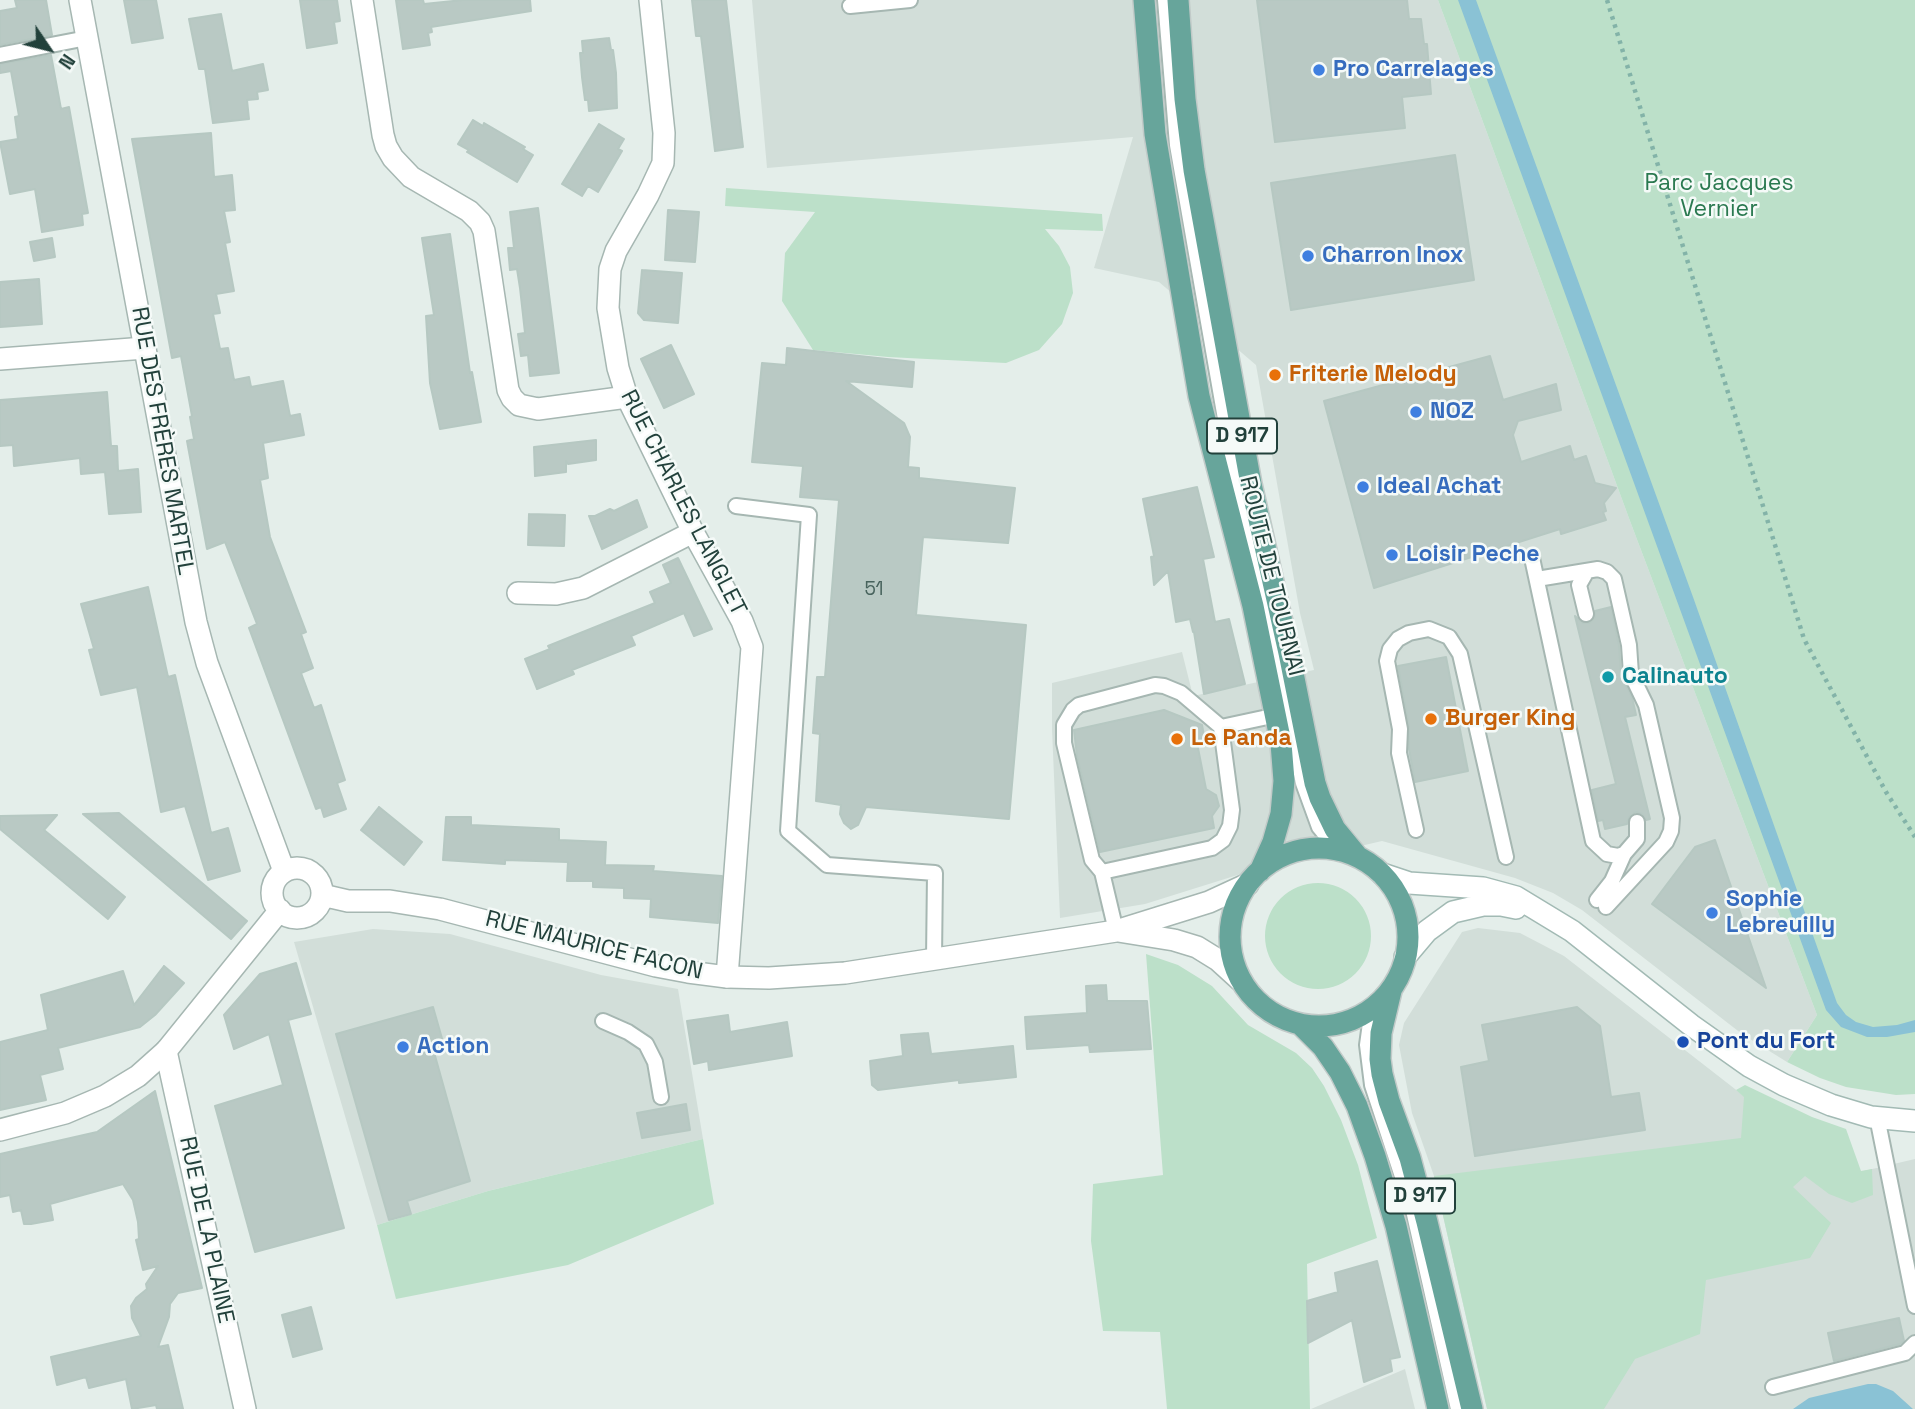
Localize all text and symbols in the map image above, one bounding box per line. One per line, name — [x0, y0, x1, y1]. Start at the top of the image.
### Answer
north arrow — [14, 14, 84, 84]
text: N — [53, 49, 81, 74]
place label: Pro Carrelages — [1333, 56, 1494, 84]
marker: Pro Carrelages — [1311, 62, 1327, 78]
park label: Parc Jacques Vernier — [1644, 170, 1794, 224]
place label: Charron Inox — [1322, 242, 1463, 270]
marker: Charron Inox — [1300, 248, 1316, 264]
street label: RUE DES FRÈRES MARTEL — [125, 305, 199, 577]
place label: Friterie Melody — [1289, 361, 1457, 389]
marker: Friterie Melody — [1267, 367, 1283, 383]
street label: RUE CHARLES LANGLET — [614, 386, 752, 620]
place label: NOZ — [1430, 398, 1474, 426]
marker: NOZ — [1408, 404, 1424, 420]
road number: D 917 — [1207, 418, 1277, 453]
street label: ROUTE DE TOURNAI — [1233, 473, 1309, 679]
place label: Ideal Achat — [1377, 473, 1501, 501]
marker: Ideal Achat — [1355, 479, 1371, 495]
place label: Loisir Peche — [1406, 541, 1540, 569]
marker: Loisir Peche — [1384, 547, 1400, 563]
house number: 51 — [864, 579, 884, 601]
place label: Calinauto — [1622, 663, 1728, 691]
marker: Calinauto — [1600, 669, 1616, 685]
place label: Burger King — [1445, 705, 1575, 733]
marker: Burger King — [1423, 711, 1439, 727]
place label: Le Panda — [1191, 725, 1292, 753]
marker: Le Panda — [1169, 731, 1185, 747]
place label: Sophie Lebreuilly — [1726, 886, 1835, 940]
marker: Sophie Lebreuilly — [1704, 905, 1720, 921]
street label: RUE MAURICE FACON — [483, 906, 705, 986]
place label: Pont du Fort — [1697, 1028, 1835, 1056]
place label: Action — [417, 1033, 490, 1061]
marker: Pont du Fort — [1675, 1034, 1691, 1050]
marker: Action — [395, 1039, 411, 1055]
street label: RUE DE LA PLAINE — [173, 1134, 239, 1326]
road number: D 917 — [1385, 1178, 1455, 1214]

